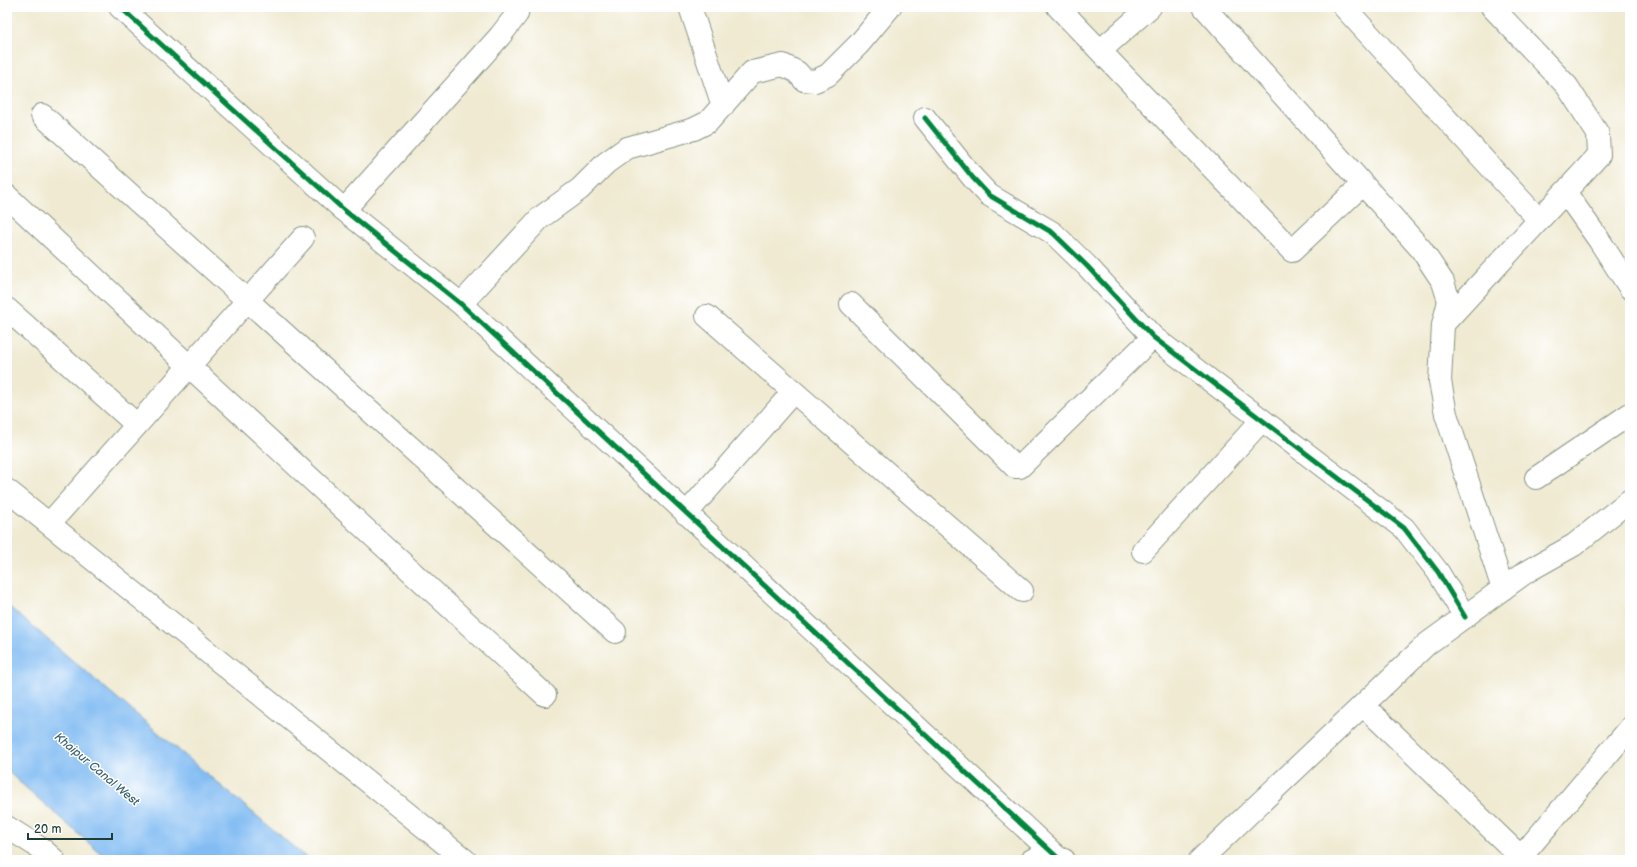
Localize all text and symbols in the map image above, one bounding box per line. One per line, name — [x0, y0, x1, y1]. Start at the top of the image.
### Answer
water label: Khaipur Canal West — [51, 730, 142, 809]
scale bar — [28, 815, 112, 841]
text: 20 m — [34, 822, 61, 837]

